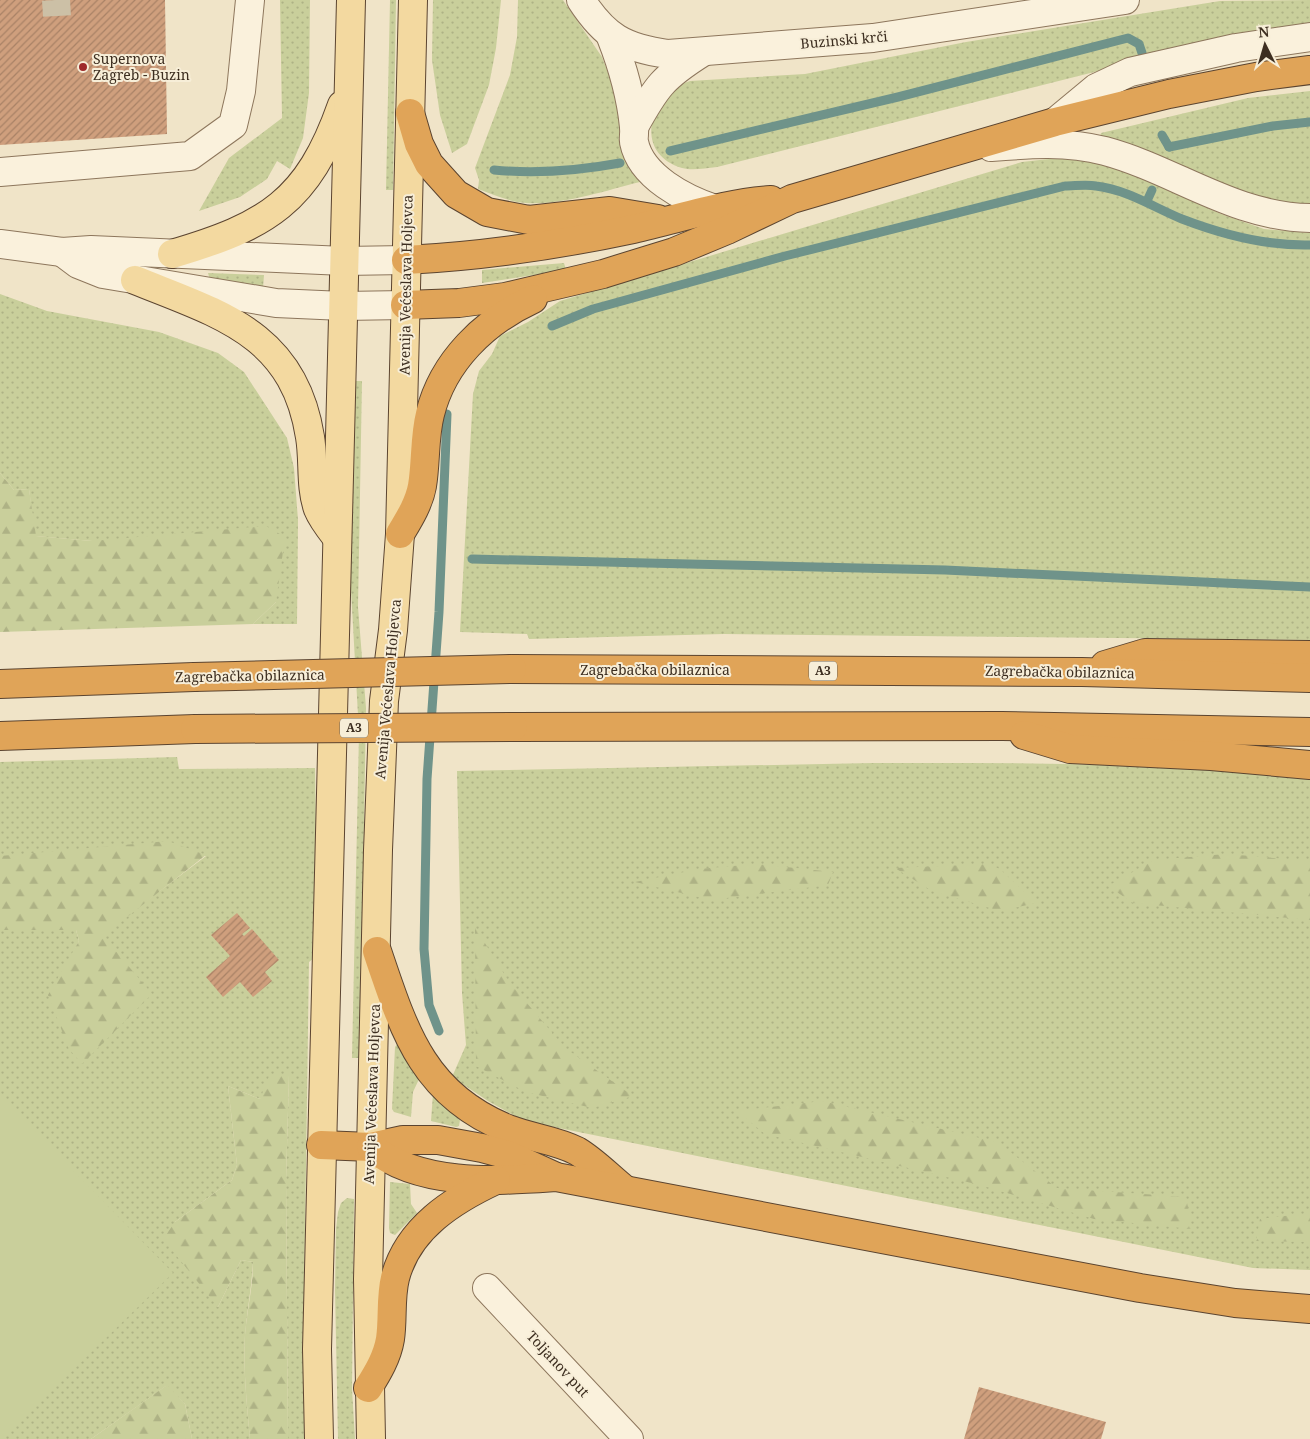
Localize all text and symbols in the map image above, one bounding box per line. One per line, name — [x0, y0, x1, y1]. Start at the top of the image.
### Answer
north arrow — [1240, 20, 1290, 70]
text: N — [1257, 22, 1270, 41]
street label: Buzinski krči — [800, 26, 889, 53]
place label: Supernova Zagreb - Buzin — [93, 49, 190, 84]
marker: Supernova Zagreb - Buzin — [77, 61, 89, 73]
street label: Avenija Većeslava Holjevca — [394, 194, 417, 375]
street label: Avenija Većeslava Holjevca — [370, 598, 405, 780]
street label: Zagrebačka obilaznica — [580, 660, 730, 679]
road number: A3 — [809, 661, 837, 680]
street label: Zagrebačka obilaznica — [985, 661, 1135, 682]
street label: Zagrebačka obilaznica — [175, 665, 325, 686]
road number: A3 — [340, 718, 368, 738]
street label: Avenija Većeslava Holjevca — [359, 1003, 384, 1185]
street label: Toljanov put — [523, 1327, 594, 1401]

